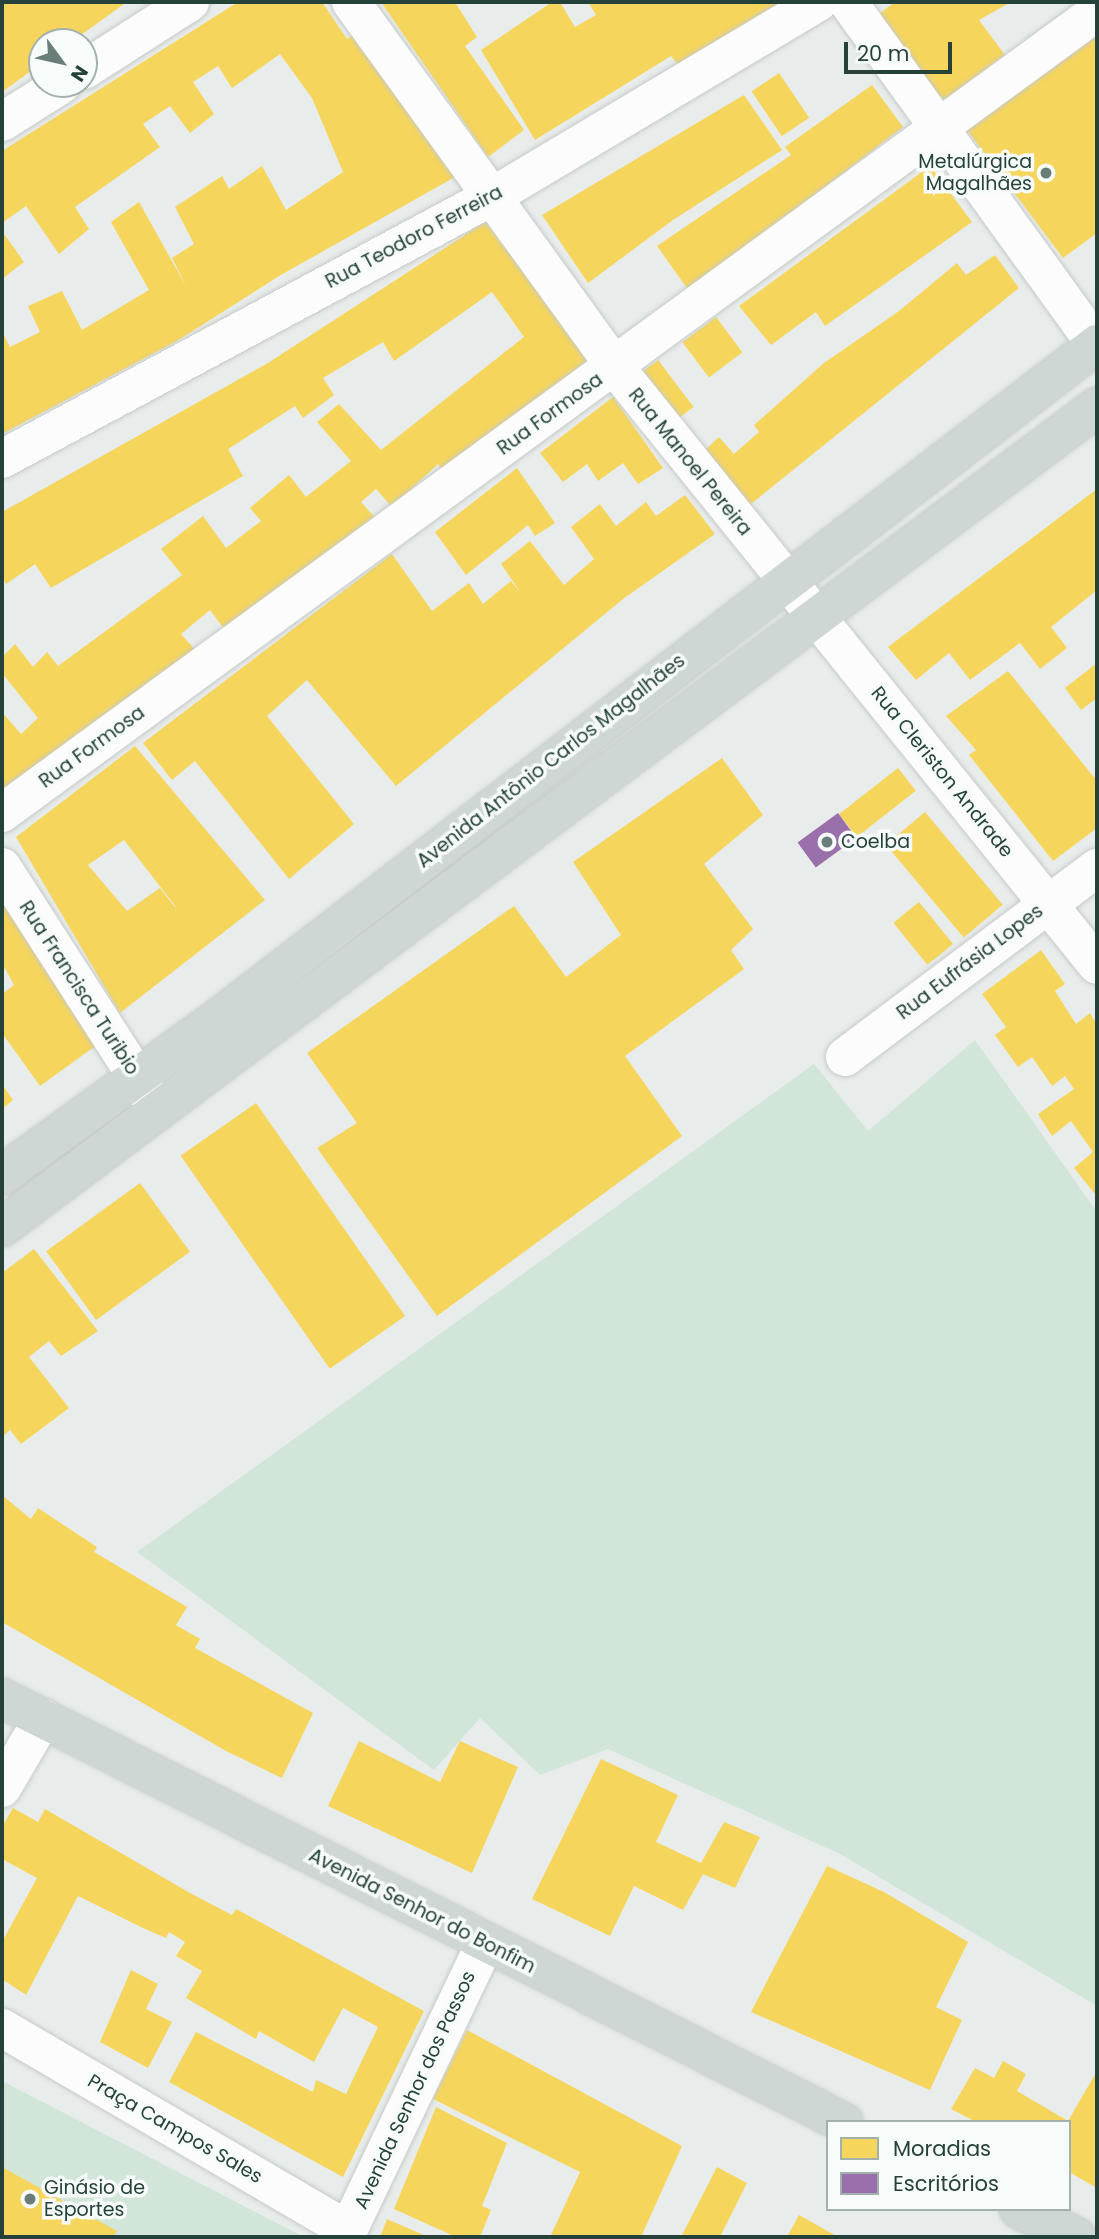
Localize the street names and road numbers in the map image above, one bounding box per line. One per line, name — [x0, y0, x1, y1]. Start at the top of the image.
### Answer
street label: Rua Teodoro Ferreira — [322, 181, 506, 293]
street label: Rua Formosa — [493, 368, 607, 460]
street label: Rua Manoel Pereira — [624, 384, 756, 540]
street label: Avenida Antônio Carlos Magalhães — [413, 649, 689, 873]
street label: Rua Cleriston Andrade — [866, 682, 1018, 862]
street label: Rua Formosa — [35, 701, 149, 793]
street label: Rua Francisca Turibio — [14, 897, 144, 1079]
street label: Rua Eufrásia Lopes — [892, 900, 1048, 1024]
street label: Avenida Senhor do Bonfim — [305, 1844, 539, 1978]
street label: Avenida Senhor dos Passos — [350, 1967, 480, 2213]
street label: Praça Campos Sales — [84, 2070, 266, 2188]

